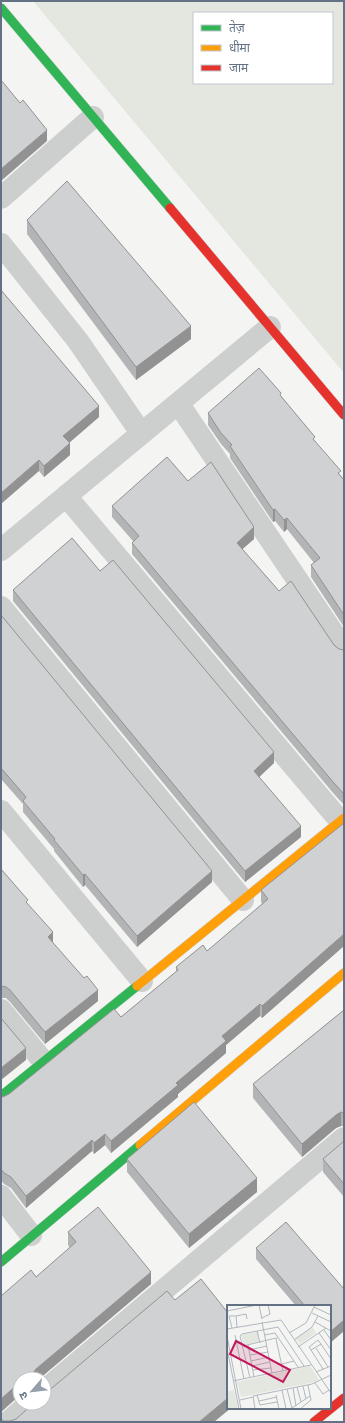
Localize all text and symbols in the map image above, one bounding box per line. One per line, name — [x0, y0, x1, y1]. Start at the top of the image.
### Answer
legend — [193, 12, 333, 84]
text: तेज़ — [229, 20, 246, 36]
text: धीमा — [229, 40, 251, 56]
text: जाम — [229, 60, 249, 76]
inset map — [227, 1305, 331, 1409]
north arrow — [12, 1371, 52, 1411]
text: उ — [15, 1389, 31, 1402]

